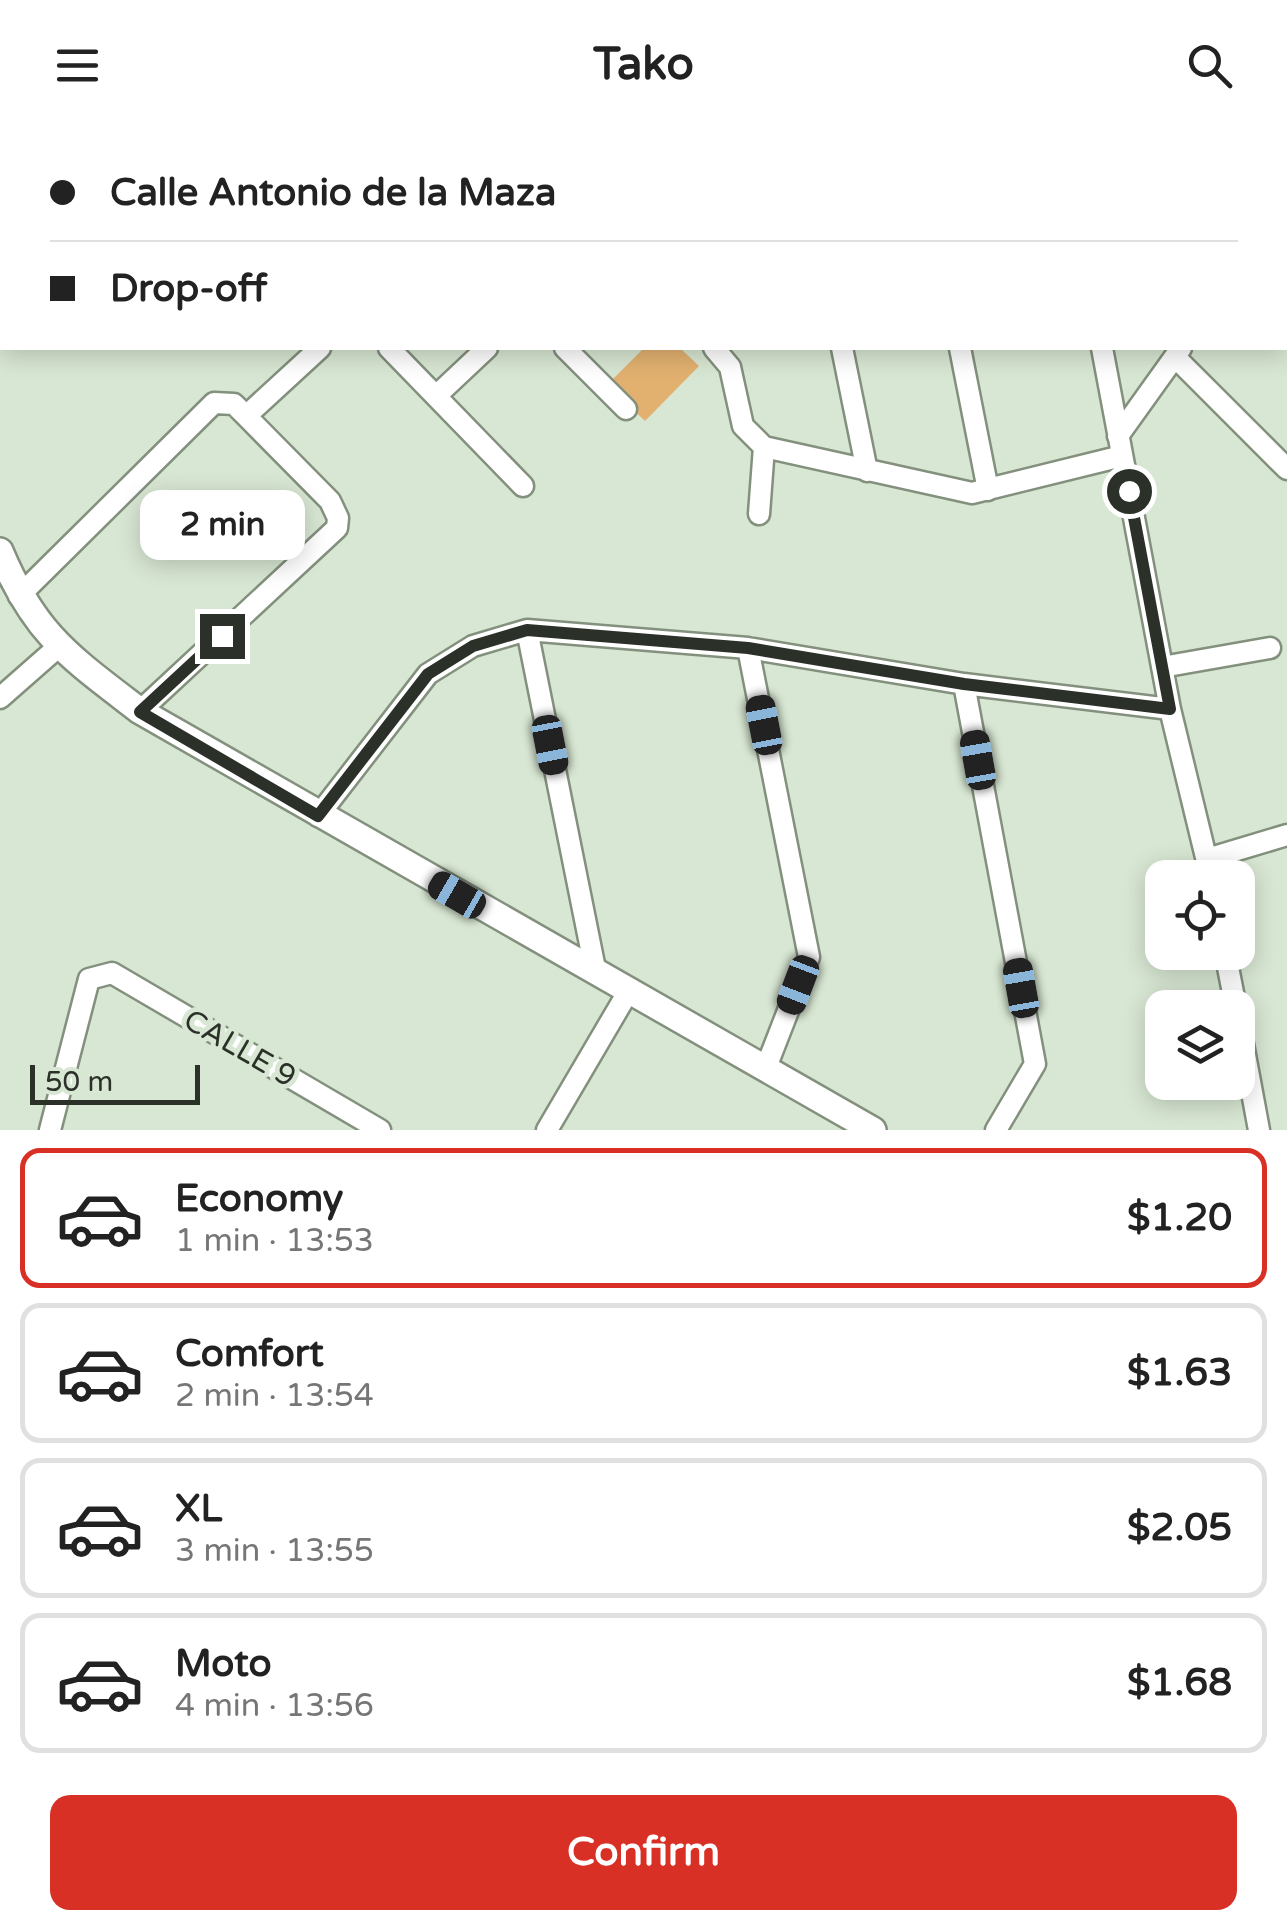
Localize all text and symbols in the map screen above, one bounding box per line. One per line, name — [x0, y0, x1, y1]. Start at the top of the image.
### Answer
icon: menu — [50, 38, 105, 93]
text: Tako — [593, 38, 694, 92]
icon: search — [1182, 38, 1237, 93]
text: Calle Antonio de la Maza — [110, 170, 556, 216]
text: Drop-off — [110, 266, 267, 312]
route start — [1107, 469, 1152, 514]
callout: 2 min — [140, 491, 304, 561]
text: 2 min — [180, 506, 265, 544]
route end — [200, 614, 245, 659]
car — [744, 693, 784, 757]
car — [530, 713, 570, 777]
car — [958, 728, 998, 792]
map controls — [1145, 860, 1255, 1100]
button: locate — [1145, 860, 1255, 970]
car — [424, 867, 490, 923]
car — [773, 952, 823, 1018]
car — [1001, 956, 1041, 1020]
button: layers — [1145, 990, 1255, 1100]
street label: CALLE 9 — [177, 1002, 303, 1095]
scale bar — [30, 1060, 200, 1104]
text: 50 m — [45, 1065, 113, 1099]
icon: car — [55, 1173, 145, 1263]
text: Economy — [175, 1176, 343, 1222]
text: $1.20 — [1127, 1195, 1232, 1241]
text: 1 min · 13:53 — [175, 1222, 374, 1260]
icon: car — [55, 1328, 145, 1418]
text: Comfort — [175, 1331, 324, 1377]
text: $1.63 — [1127, 1350, 1232, 1396]
text: 2 min · 13:54 — [175, 1377, 374, 1415]
icon: car — [55, 1483, 145, 1573]
text: XL — [175, 1486, 222, 1532]
text: $2.05 — [1127, 1505, 1232, 1551]
text: 3 min · 13:55 — [175, 1532, 374, 1570]
icon: car — [55, 1638, 145, 1728]
text: Moto — [175, 1641, 271, 1687]
text: $1.68 — [1127, 1660, 1232, 1706]
text: 4 min · 13:56 — [175, 1687, 374, 1725]
button: Confirm — [50, 1795, 1237, 1910]

